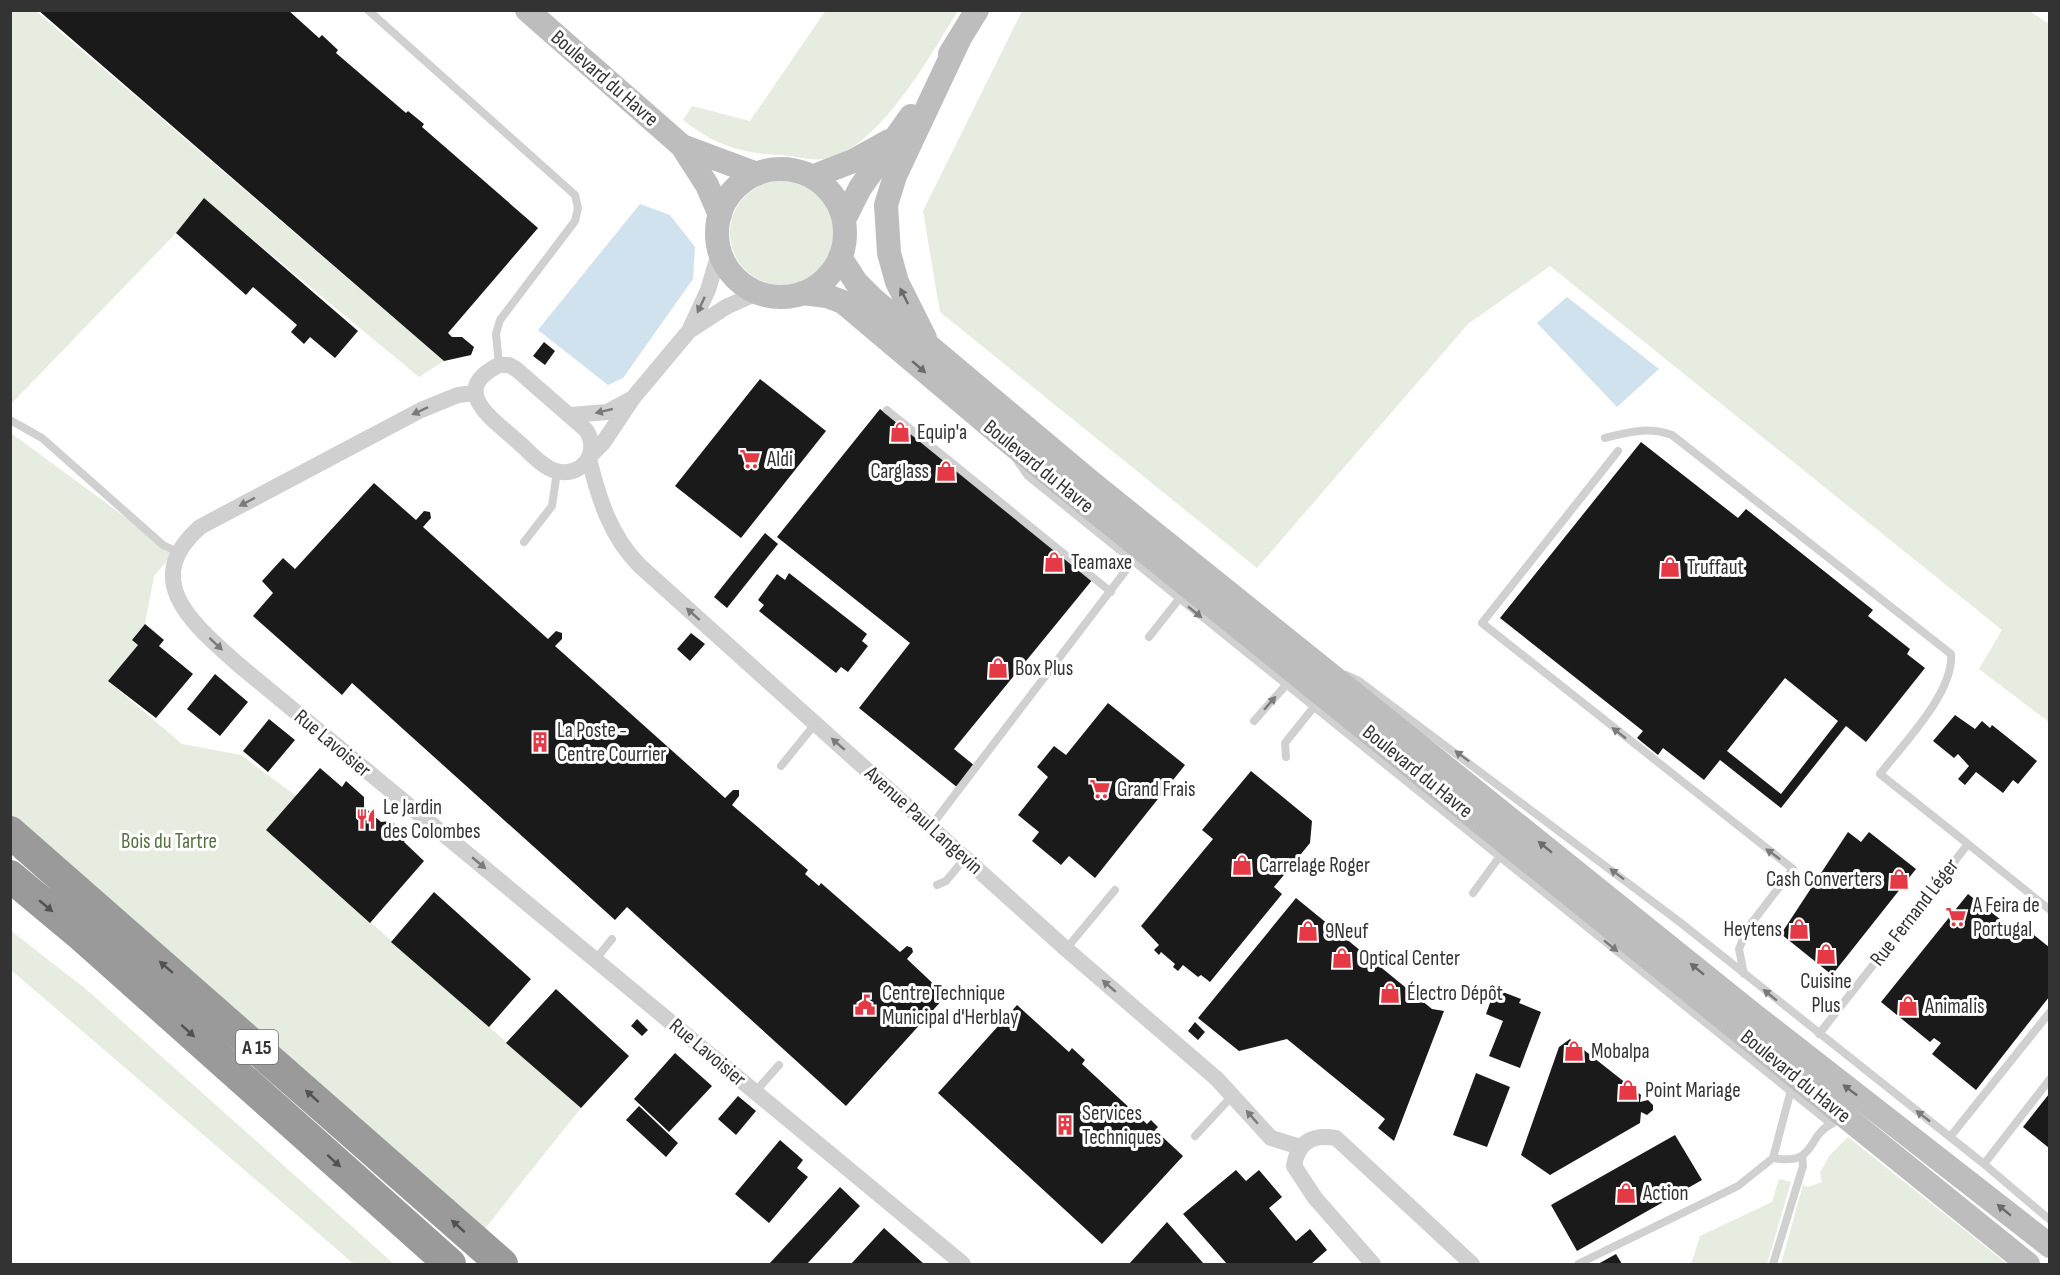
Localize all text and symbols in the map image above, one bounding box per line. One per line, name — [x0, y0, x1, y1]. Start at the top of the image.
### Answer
street label: Boulevard du Havre — [546, 25, 664, 132]
one-way arrow — [899, 287, 908, 304]
one-way arrow — [696, 297, 705, 314]
one-way arrow — [911, 360, 927, 373]
one-way arrow — [412, 407, 429, 416]
one-way arrow — [594, 407, 613, 417]
street label: Boulevard du Havre — [979, 414, 1099, 518]
shop icon: Equip'a — [888, 420, 912, 444]
place label: Equip'a — [917, 420, 967, 445]
supermarket icon: Aldi — [738, 447, 762, 471]
place label: Aldi — [766, 447, 793, 472]
place label: Carglass — [870, 459, 929, 484]
shop icon: Carglass — [934, 459, 958, 483]
one-way arrow — [239, 497, 256, 507]
shop icon: Teamaxe — [1042, 550, 1066, 574]
place label: Teamaxe — [1071, 550, 1132, 575]
shop icon: Truffaut — [1658, 555, 1682, 579]
place label: Truffaut — [1687, 555, 1744, 580]
one-way arrow — [1187, 605, 1203, 618]
one-way arrow — [686, 608, 701, 621]
one-way arrow — [208, 637, 223, 650]
shop icon: Box Plus — [986, 656, 1010, 680]
place label: Box Plus — [1015, 656, 1073, 681]
one-way arrow — [1263, 696, 1277, 711]
street label: Rue Lavoisier — [289, 704, 376, 783]
place label: La Poste - Centre Courrier — [557, 718, 666, 767]
street label: Boulevard du Havre — [1358, 719, 1478, 823]
one-way arrow — [1612, 728, 1627, 740]
building icon: La Poste - Centre Courrier — [528, 730, 552, 754]
one-way arrow — [831, 738, 846, 751]
one-way arrow — [1454, 750, 1470, 762]
street label: Avenue Paul Langevin — [859, 760, 988, 880]
supermarket icon: Grand Frais — [1088, 777, 1112, 801]
place label: Grand Frais — [1117, 777, 1196, 802]
place label: Le Jardin des Colombes — [383, 795, 481, 844]
restaurant icon: Le Jardin des Colombes — [354, 807, 378, 831]
park label: Bois du Tartre — [121, 829, 217, 854]
one-way arrow — [1537, 840, 1553, 853]
one-way arrow — [1765, 848, 1780, 860]
shop icon: Carrelage Roger — [1230, 853, 1254, 877]
place label: Carrelage Roger — [1259, 853, 1370, 878]
street label: Rue Fernand Léger — [1865, 854, 1964, 971]
one-way arrow — [471, 857, 486, 869]
place label: Cash Converters — [1766, 867, 1882, 892]
shop icon: Cash Converters — [1887, 867, 1911, 891]
one-way arrow — [1609, 868, 1625, 881]
place label: A Feira de Portugal — [1972, 893, 2040, 942]
one-way arrow — [38, 900, 54, 913]
supermarket icon: A Feira de Portugal — [1944, 905, 1968, 929]
place label: Heytens — [1724, 917, 1782, 942]
shop icon: Heytens — [1787, 917, 1811, 941]
shop icon: 9Neuf — [1296, 919, 1320, 943]
place label: 9Neuf — [1325, 919, 1369, 944]
one-way arrow — [1604, 939, 1619, 951]
shop icon: Cuisine Plus — [1814, 942, 1838, 966]
shop icon: Optical Center — [1330, 946, 1354, 970]
place label: Optical Center — [1359, 946, 1460, 971]
one-way arrow — [159, 961, 174, 974]
one-way arrow — [1689, 962, 1705, 975]
place label: Cuisine Plus — [1800, 969, 1852, 1018]
one-way arrow — [1102, 980, 1117, 993]
place label: Centre Technique Municipal d'Herblay — [882, 981, 1018, 1030]
shop icon: Électro Dépôt — [1378, 981, 1402, 1005]
place label: Électro Dépôt — [1407, 981, 1503, 1006]
one-way arrow — [1762, 989, 1778, 1002]
public building icon: Centre Technique Municipal d'Herblay — [853, 993, 877, 1017]
shop icon: Animalis — [1896, 994, 1920, 1018]
place label: Animalis — [1924, 994, 1985, 1019]
street label: Rue Lavoisier — [664, 1013, 751, 1092]
one-way arrow — [181, 1024, 196, 1038]
street label: Boulevard du Havre — [1736, 1024, 1856, 1128]
road number: A 15 — [236, 1030, 278, 1064]
shop icon: Mobalpa — [1562, 1039, 1586, 1063]
place label: Mobalpa — [1591, 1039, 1650, 1064]
shop icon: Point Mariage — [1616, 1078, 1640, 1102]
place label: Point Mariage — [1645, 1078, 1741, 1103]
one-way arrow — [1842, 1084, 1858, 1096]
one-way arrow — [305, 1090, 320, 1103]
place label: Services Techniques — [1082, 1101, 1161, 1150]
one-way arrow — [1246, 1110, 1259, 1125]
one-way arrow — [1915, 1110, 1931, 1123]
building icon: Services Techniques — [1053, 1113, 1077, 1137]
one-way arrow — [326, 1154, 341, 1167]
shop icon: Action — [1614, 1181, 1638, 1205]
place label: Action — [1642, 1181, 1689, 1206]
one-way arrow — [1996, 1203, 2012, 1216]
one-way arrow — [451, 1220, 466, 1233]

